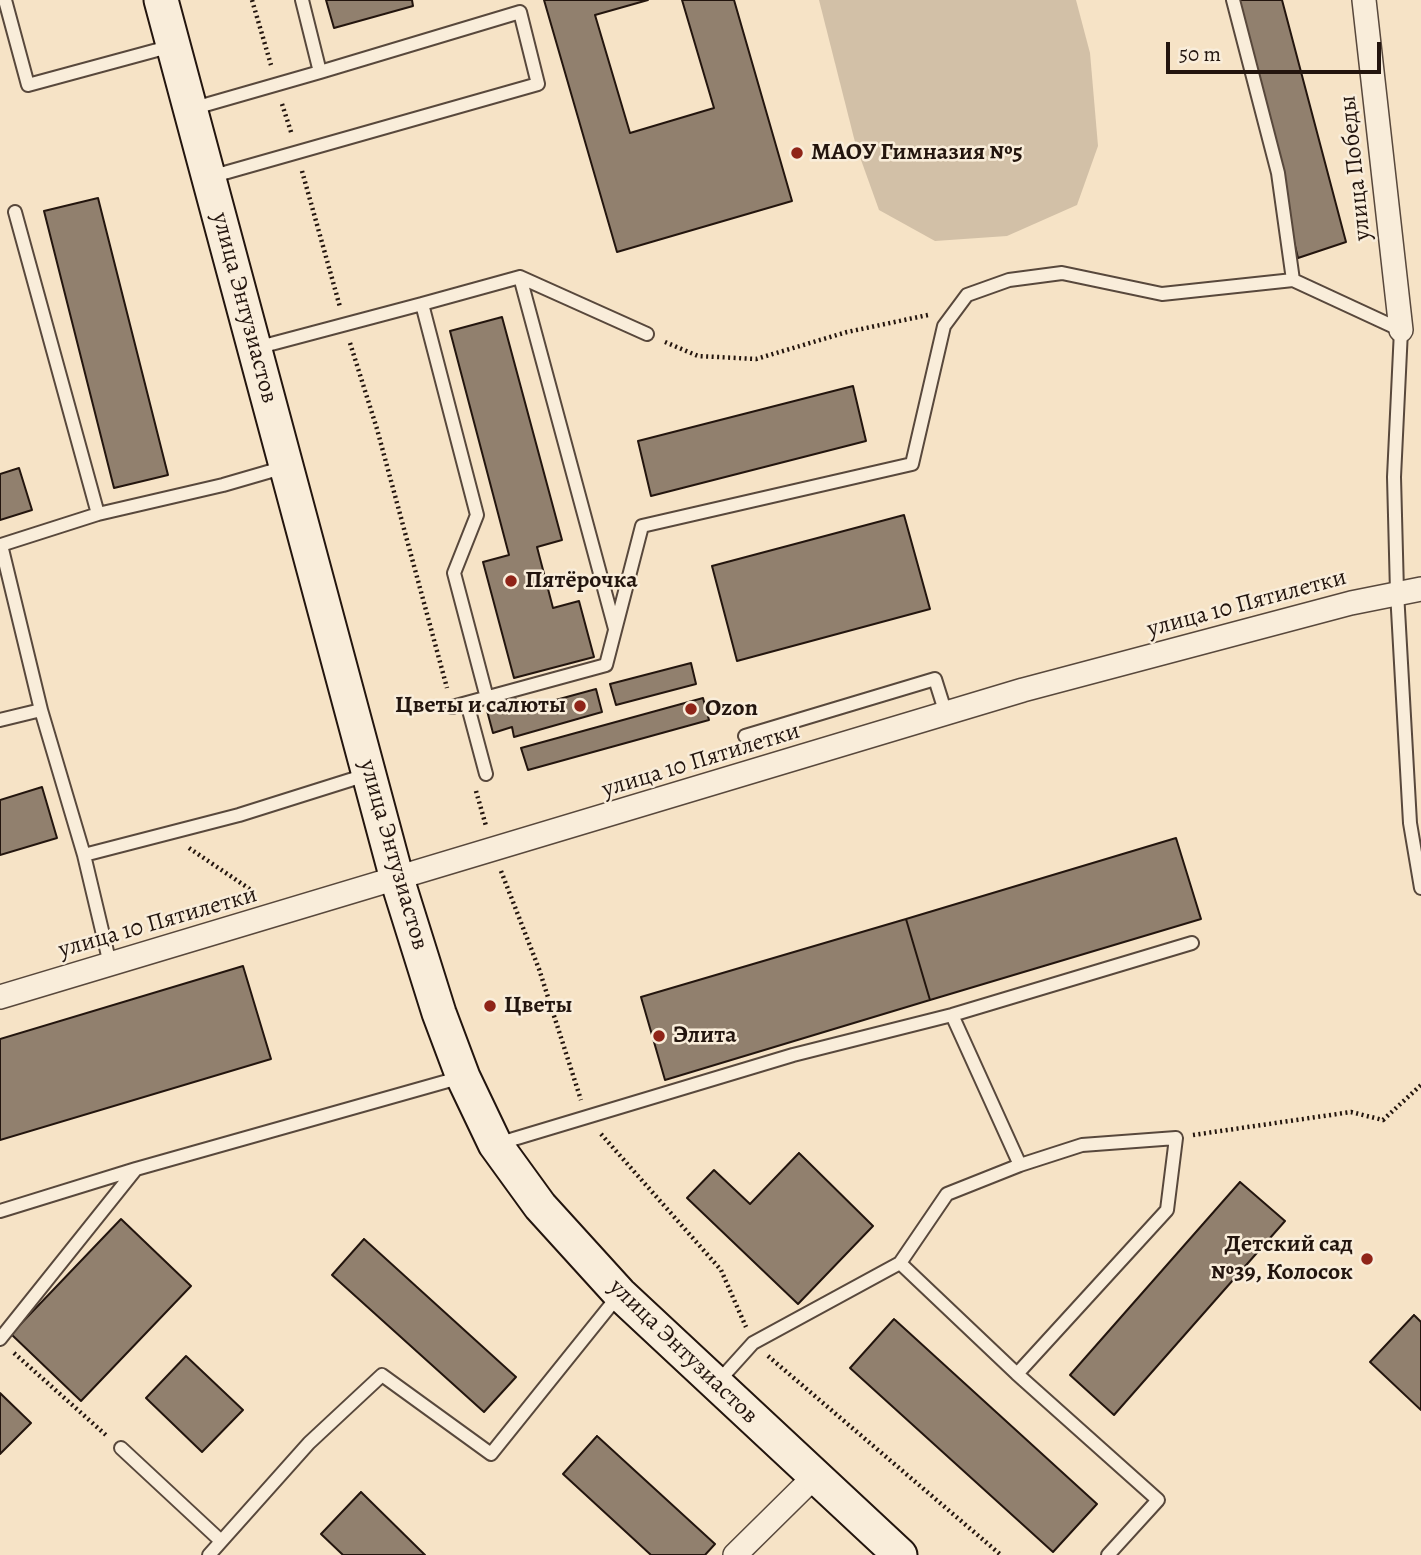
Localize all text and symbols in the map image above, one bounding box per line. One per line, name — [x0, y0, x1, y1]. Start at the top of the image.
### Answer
scale bar — [1169, 28, 1384, 72]
text: 50 m — [1179, 40, 1221, 68]
street label: улица Победы — [1334, 94, 1378, 242]
place label: МАОУ Гимназия №5 — [811, 139, 1023, 167]
marker: МАОУ Гимназия №5 — [789, 145, 805, 161]
street label: улица Энтузиастов — [205, 209, 283, 407]
street label: улица 10 Пятилетки — [1144, 564, 1350, 644]
place label: Пятёрочка — [525, 567, 638, 595]
marker: Пятёрочка — [503, 573, 519, 589]
place label: Цветы и салюты — [395, 692, 566, 720]
place label: Ozon — [705, 695, 758, 723]
marker: Цветы и салюты — [572, 698, 588, 714]
marker: Ozon — [683, 701, 699, 717]
street label: улица 10 Пятилетки — [599, 717, 803, 805]
street label: улица Энтузиастов — [352, 757, 434, 953]
street label: улица 10 Пятилетки — [55, 881, 261, 965]
place label: Цветы — [504, 992, 572, 1020]
marker: Цветы — [482, 998, 498, 1014]
place label: Элита — [673, 1022, 737, 1050]
marker: Элита — [651, 1028, 667, 1044]
place label: Детский сад №39, Колосок — [1211, 1231, 1353, 1287]
marker: Детский сад №39, Колосок — [1359, 1251, 1375, 1267]
street label: улица Энтузиастов — [602, 1273, 764, 1431]

